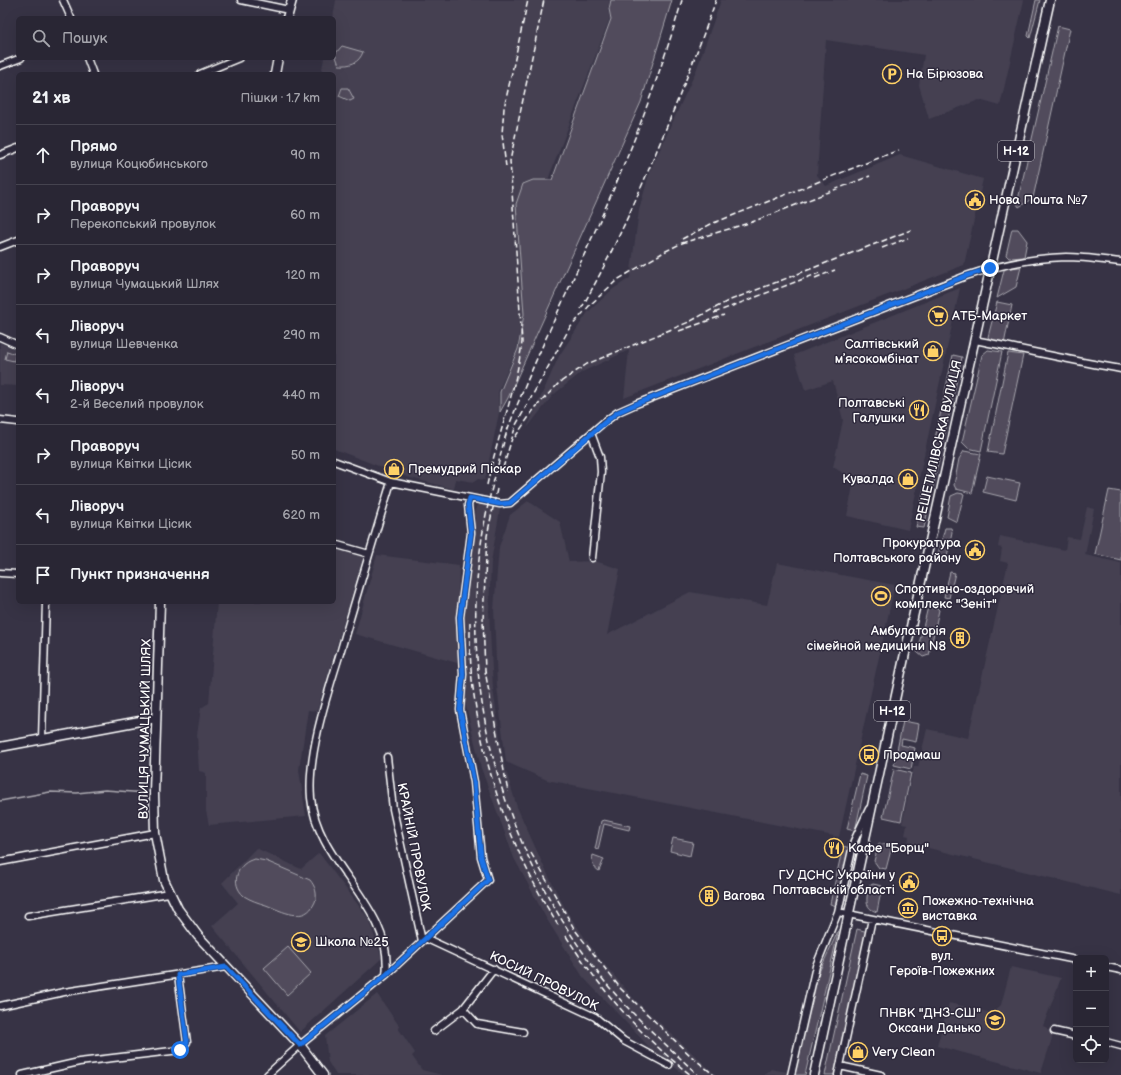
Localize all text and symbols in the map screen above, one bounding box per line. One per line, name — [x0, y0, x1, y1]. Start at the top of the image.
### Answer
search box — [16, 16, 336, 60]
icon: search — [30, 27, 52, 49]
text: Пошук — [62, 29, 108, 48]
parking icon: На Бірюзова — [881, 63, 903, 85]
place label: На Бірюзова — [906, 66, 984, 82]
text: 21 хв — [32, 88, 71, 108]
text: Пішки · 1.7 km — [241, 90, 320, 106]
text: Прямо — [70, 137, 117, 156]
road number: Н-12 — [998, 141, 1034, 161]
icon: ahead — [32, 144, 54, 166]
text: 90 m — [291, 147, 320, 163]
text: вулиця Коцюбинського — [70, 156, 208, 172]
public building icon: Нова Пошта №7 — [964, 189, 986, 211]
place label: Нова Пошта №7 — [989, 192, 1088, 208]
text: Праворуч — [70, 197, 140, 216]
icon: right — [32, 204, 54, 226]
text: 60 m — [290, 207, 320, 223]
text: Перекопський провулок — [70, 216, 216, 232]
text: Праворуч — [70, 257, 140, 276]
route end — [981, 259, 999, 277]
icon: right — [32, 264, 54, 286]
text: 120 m — [285, 267, 320, 283]
text: вулиця Чумацький Шлях — [70, 276, 219, 292]
supermarket icon: АТБ-Маркет — [927, 305, 949, 327]
place label: АТБ-Маркет — [951, 308, 1027, 324]
text: Ліворуч — [70, 317, 124, 336]
icon: left — [32, 324, 54, 346]
text: 290 m — [283, 327, 320, 343]
text: вулиця Шевченка — [70, 336, 178, 352]
place label: Салтівський мʼясокомбінат — [835, 336, 919, 367]
shop icon: Салтівський мʼясокомбінат — [922, 340, 944, 362]
street label: РЕШЕТИЛІВСЬКА ВУЛИЦЯ — [913, 358, 965, 524]
text: Ліворуч — [70, 377, 124, 396]
icon: left — [32, 384, 54, 406]
text: 440 m — [282, 387, 320, 403]
place label: Полтавські Галушки — [838, 395, 905, 426]
text: 2-й Веселий провулок — [70, 396, 204, 412]
restaurant icon: Полтавські Галушки — [908, 399, 930, 421]
text: Праворуч — [70, 437, 140, 456]
icon: right — [32, 444, 54, 466]
text: 50 m — [291, 447, 320, 463]
text: вулиця Квітки Цісик — [70, 456, 192, 472]
shop icon: Премудрий Піскар — [383, 458, 405, 480]
place label: Премудрий Піскар — [408, 461, 522, 477]
shop icon: Кувалда — [897, 468, 919, 490]
place label: Кувалда — [842, 471, 894, 487]
text: Ліворуч — [70, 497, 124, 516]
icon: left — [32, 504, 54, 526]
text: 620 m — [282, 507, 320, 523]
text: вулиця Квітки Цісик — [70, 516, 192, 532]
place label: Прокуратура Полтавського району — [833, 535, 961, 566]
public building icon: Прокуратура Полтавського району — [964, 539, 986, 561]
icon: arrive — [32, 564, 54, 586]
text: Пункт призначення — [70, 565, 210, 584]
place label: Спортивно-оздоровчий комплекс "Зеніт" — [895, 581, 1034, 612]
sports icon: Спортивно-оздоровчий комплекс "Зеніт" — [870, 585, 892, 607]
place label: Амбулаторія сімейной медицини N8 — [807, 623, 946, 654]
building icon: Амбулаторія сімейной медицини N8 — [949, 627, 971, 649]
street label: ВУЛИЦЯ ЧУМАЦЬКИЙ ШЛЯХ — [135, 638, 155, 819]
road number: Н-12 — [874, 701, 910, 721]
bus stop icon: Продмаш — [858, 744, 880, 766]
place label: Продмаш — [883, 747, 941, 763]
street label: КРАЙНІЙ ПРОВУЛОК — [394, 781, 434, 913]
restaurant icon: Кафе "Борщ" — [823, 837, 845, 859]
place label: Кафе "Борщ" — [848, 840, 929, 856]
place label: ГУ ДСНС України у Полтавській області — [772, 867, 895, 898]
public building icon: ГУ ДСНС України у Полтавській області — [898, 871, 920, 893]
building icon: Вагова — [698, 885, 720, 907]
place label: Вагова — [723, 888, 765, 904]
place label: Пожежно-технічна виставка — [922, 893, 1034, 924]
museum icon: Пожежно-технічна виставка — [897, 897, 919, 919]
bus stop icon: вул. Героїв-Пожежних — [931, 925, 953, 947]
school or university icon: Школа №25 — [290, 931, 312, 953]
place label: Школа №25 — [315, 934, 389, 950]
street label: КОСИЙ ПРОВУЛОК — [487, 948, 602, 1015]
place label: вул. Героїв-Пожежних — [889, 948, 995, 979]
map controls — [1073, 955, 1109, 1063]
button: + — [1073, 955, 1109, 991]
button: − — [1073, 991, 1109, 1027]
place label: ПНВК "ДНЗ-СШ" Оксани Данько — [879, 1005, 981, 1036]
school or university icon: ПНВК "ДНЗ-СШ" Оксани Данько — [984, 1009, 1006, 1031]
button: locate — [1073, 1027, 1109, 1063]
route start — [171, 1041, 189, 1059]
shop icon: Very Clean — [847, 1041, 869, 1063]
place label: Very Clean — [872, 1044, 935, 1060]

